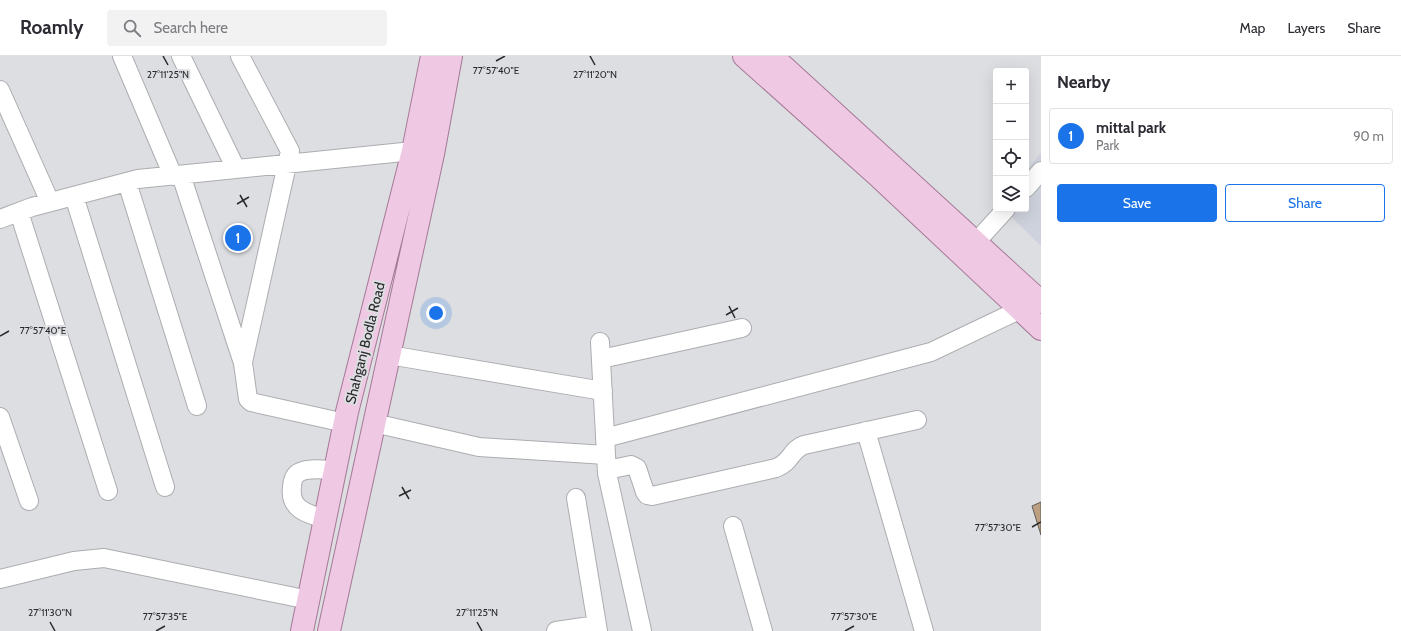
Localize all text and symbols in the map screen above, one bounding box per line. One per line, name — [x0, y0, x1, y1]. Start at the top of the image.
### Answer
search box — [107, 10, 387, 46]
text: Roamly — [20, 16, 83, 39]
icon: search — [121, 17, 143, 39]
text: Search here — [153, 19, 228, 37]
text: Map — [1240, 19, 1265, 37]
text: Layers — [1287, 19, 1325, 37]
text: Share — [1347, 19, 1381, 37]
text: 77°57'40"E — [473, 64, 520, 77]
text: 27°11'25"N — [147, 68, 189, 81]
text: 27°11'20"N — [573, 68, 617, 81]
map controls — [993, 68, 1029, 212]
button: + — [993, 68, 1029, 104]
text: Nearby — [1057, 72, 1110, 92]
button: − — [993, 104, 1029, 140]
text: mittal park — [1096, 119, 1166, 137]
text: 1 — [1069, 128, 1073, 144]
text: 90 m — [1353, 128, 1384, 144]
text: Park — [1096, 137, 1119, 153]
button: locate — [993, 140, 1029, 176]
button: layers — [993, 176, 1029, 212]
button: Save — [1057, 184, 1217, 222]
button: Share — [1225, 184, 1385, 222]
pin: 1 — [225, 223, 251, 253]
street label: Shahganj Bodla Road — [341, 280, 389, 406]
your location — [426, 303, 446, 323]
text: 77°57'40"E — [20, 324, 67, 337]
text: 77°57'30"E — [975, 521, 1022, 534]
text: 27°11'30"N — [28, 606, 72, 619]
text: 27°11'25"N — [456, 606, 498, 619]
text: 77°57'35"E — [143, 610, 188, 623]
text: 77°57'30"E — [831, 610, 878, 623]

